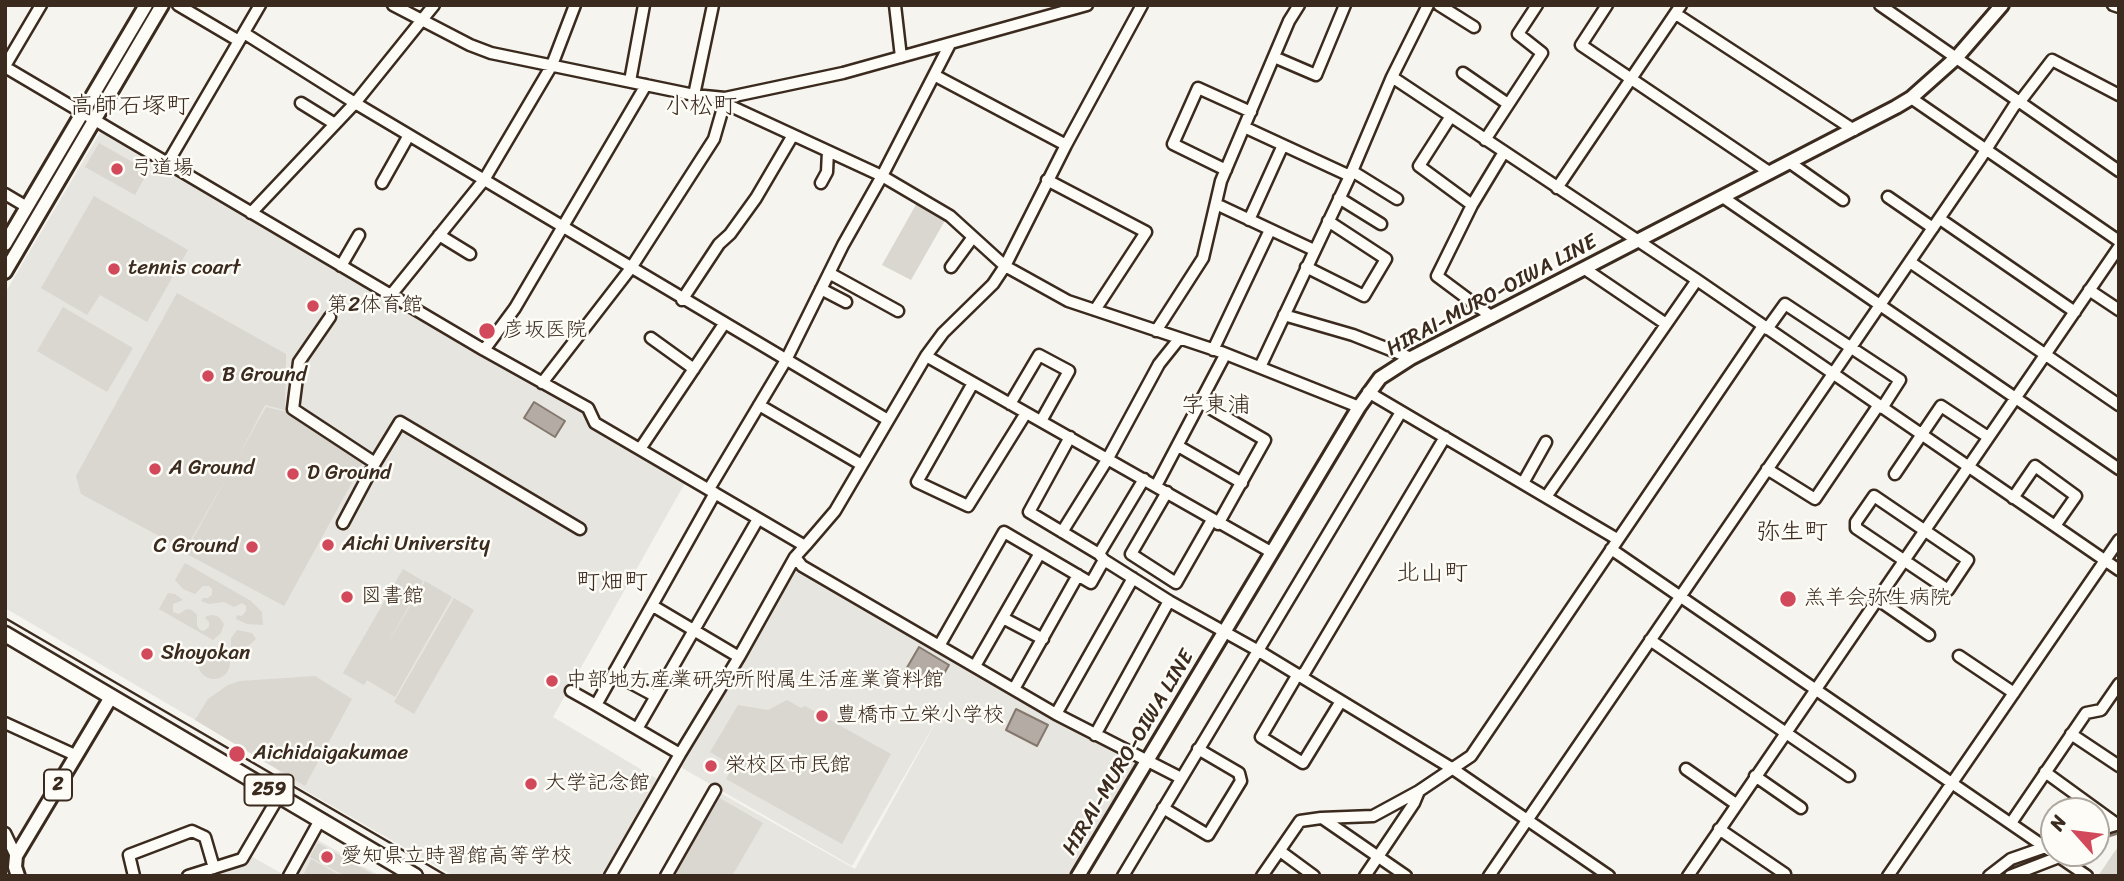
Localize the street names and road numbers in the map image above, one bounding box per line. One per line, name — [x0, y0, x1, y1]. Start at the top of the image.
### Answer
street label: HIRAI-MURO-OIWA LINE — [1382, 230, 1602, 362]
street label: HIRAI-MURO-OIWA LINE — [1058, 646, 1200, 860]
road number: 2 — [44, 770, 72, 800]
road number: 259 — [244, 775, 294, 806]

